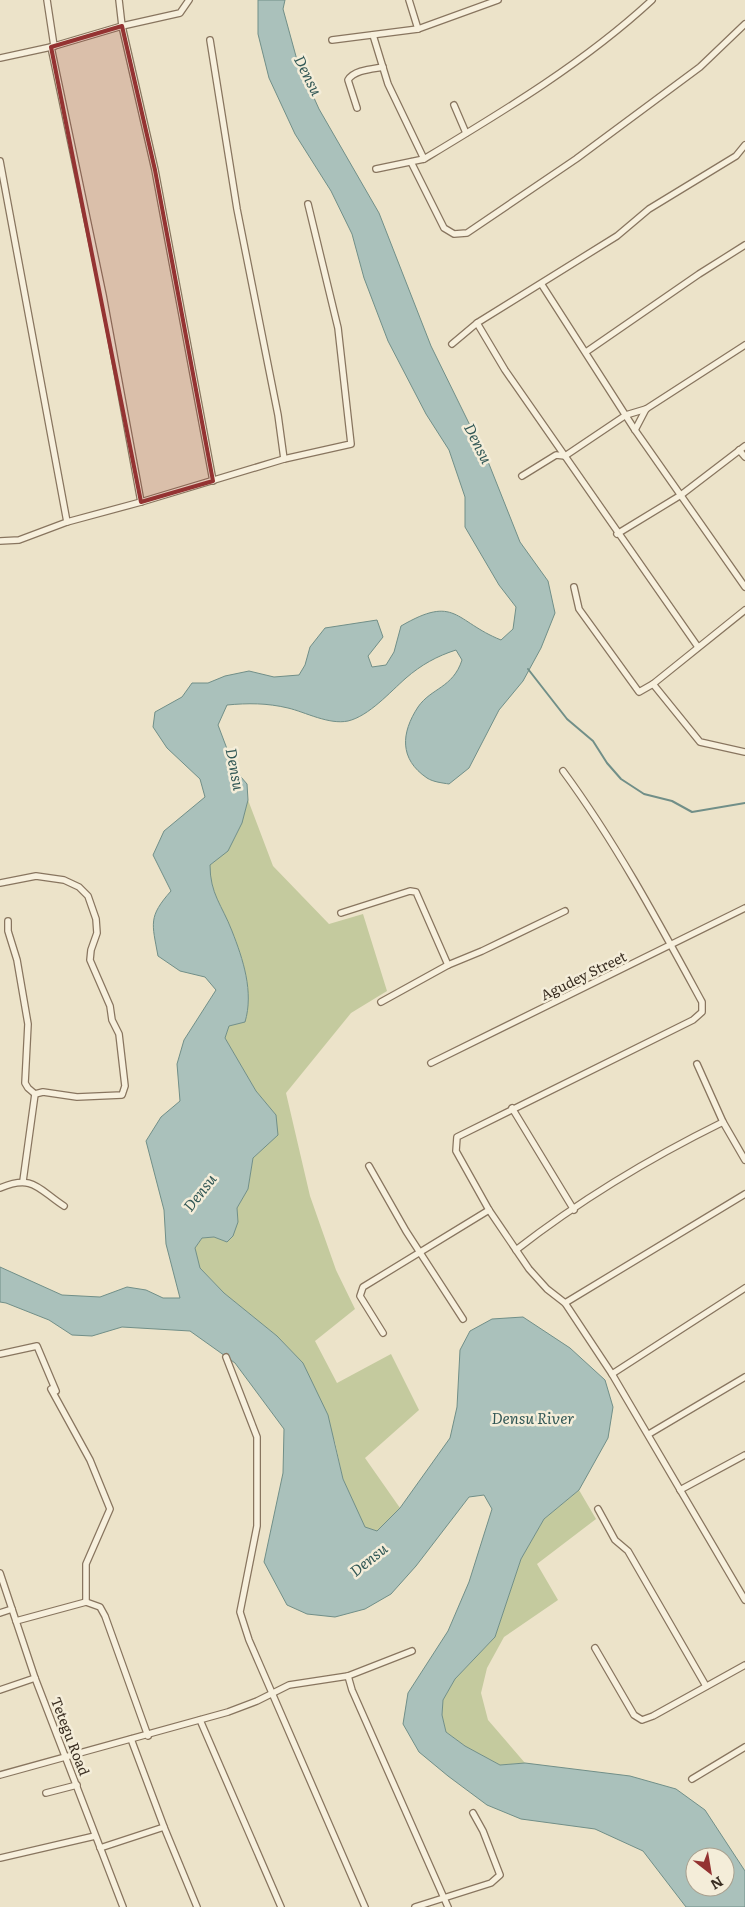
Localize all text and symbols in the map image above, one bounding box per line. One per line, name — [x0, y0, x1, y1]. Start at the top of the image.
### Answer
water label: Densu — [289, 51, 329, 99]
water label: Densu — [459, 419, 499, 467]
water label: Densu — [221, 746, 251, 792]
street label: Agudey Street — [537, 945, 630, 1004]
water label: Densu — [177, 1168, 221, 1216]
water label: Densu River — [492, 1406, 575, 1429]
water label: Densu — [344, 1537, 392, 1581]
street label: Tetegu Road — [47, 1694, 95, 1779]
north arrow — [685, 1847, 735, 1897]
text: N — [707, 1872, 727, 1896]

